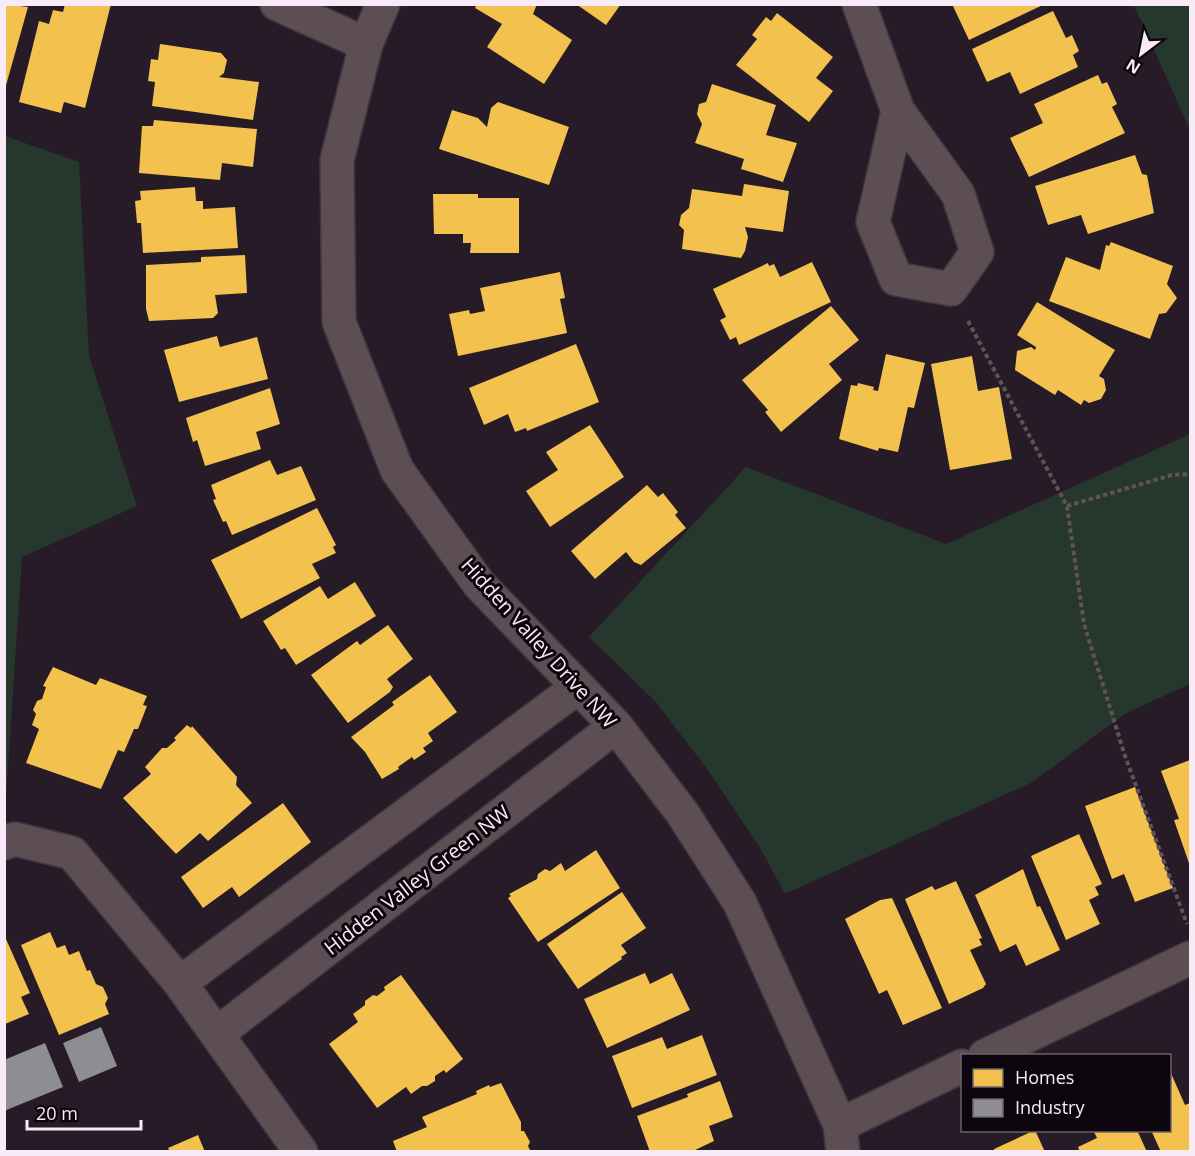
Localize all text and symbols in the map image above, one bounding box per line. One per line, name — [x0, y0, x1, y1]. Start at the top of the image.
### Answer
north arrow — [1111, 24, 1171, 84]
text: N — [1122, 54, 1144, 79]
street label: Hidden Valley Drive NW — [456, 552, 623, 734]
street label: Hidden Valley Green NW — [318, 798, 516, 961]
legend — [961, 1054, 1171, 1132]
text: Homes — [1015, 1065, 1074, 1089]
scale bar — [27, 1093, 141, 1131]
text: Industry — [1015, 1095, 1085, 1119]
text: 20 m — [36, 1101, 78, 1125]

